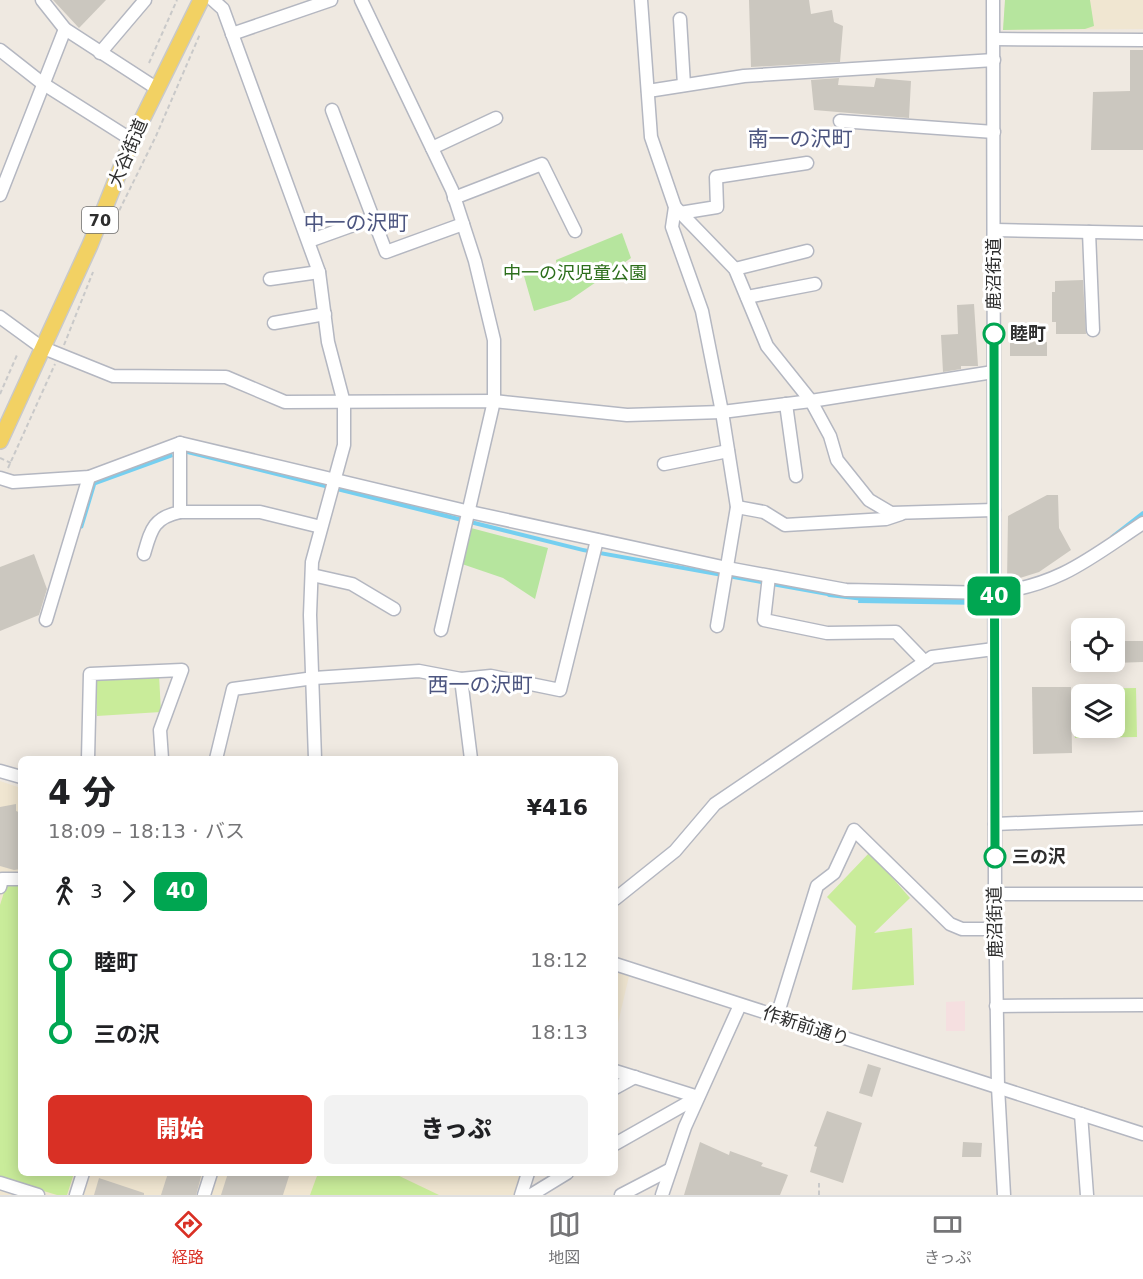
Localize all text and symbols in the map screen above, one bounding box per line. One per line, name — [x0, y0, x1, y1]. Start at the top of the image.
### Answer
street label: 大谷街道 — [104, 116, 151, 190]
district label: 南一の沢町 — [748, 127, 853, 151]
road number: 70 — [82, 207, 118, 233]
district label: 中一の沢町 — [304, 211, 409, 235]
street label: 鹿沼街道 — [983, 238, 1004, 310]
park label: 中一の沢児童公園 — [503, 262, 647, 283]
marker: 睦町 — [983, 323, 1005, 345]
place label: 睦町 — [1010, 323, 1046, 344]
line badge: 40 — [967, 576, 1021, 616]
text: 40 — [979, 584, 1009, 608]
map controls — [1071, 618, 1125, 738]
button: locate — [1071, 618, 1125, 672]
district label: 西一の沢町 — [428, 673, 533, 697]
button: layers — [1071, 684, 1125, 738]
text: 4 分 — [48, 773, 115, 812]
text: ¥416 — [527, 795, 588, 820]
text: 18:09 – 18:13 · バス — [48, 819, 245, 843]
marker: 三の沢 — [984, 846, 1006, 868]
place label: 三の沢 — [1012, 846, 1066, 867]
icon: walk — [48, 875, 81, 908]
icon: forward — [112, 875, 145, 908]
text: 3 — [90, 879, 103, 903]
text: 40 — [166, 879, 195, 903]
street label: 鹿沼街道 — [983, 886, 1006, 958]
text: 18:12 — [530, 948, 588, 972]
text: 睦町 — [94, 950, 138, 975]
street label: 作新前通り — [760, 1002, 852, 1049]
text: 18:13 — [530, 1020, 588, 1044]
text: 三の沢 — [94, 1022, 160, 1047]
button: 開始 — [48, 1095, 312, 1164]
button: きっぷ — [324, 1095, 588, 1164]
tab: 経路 — [172, 1208, 205, 1268]
tab: 地図 — [548, 1208, 581, 1268]
tab: きっぷ — [924, 1208, 971, 1268]

